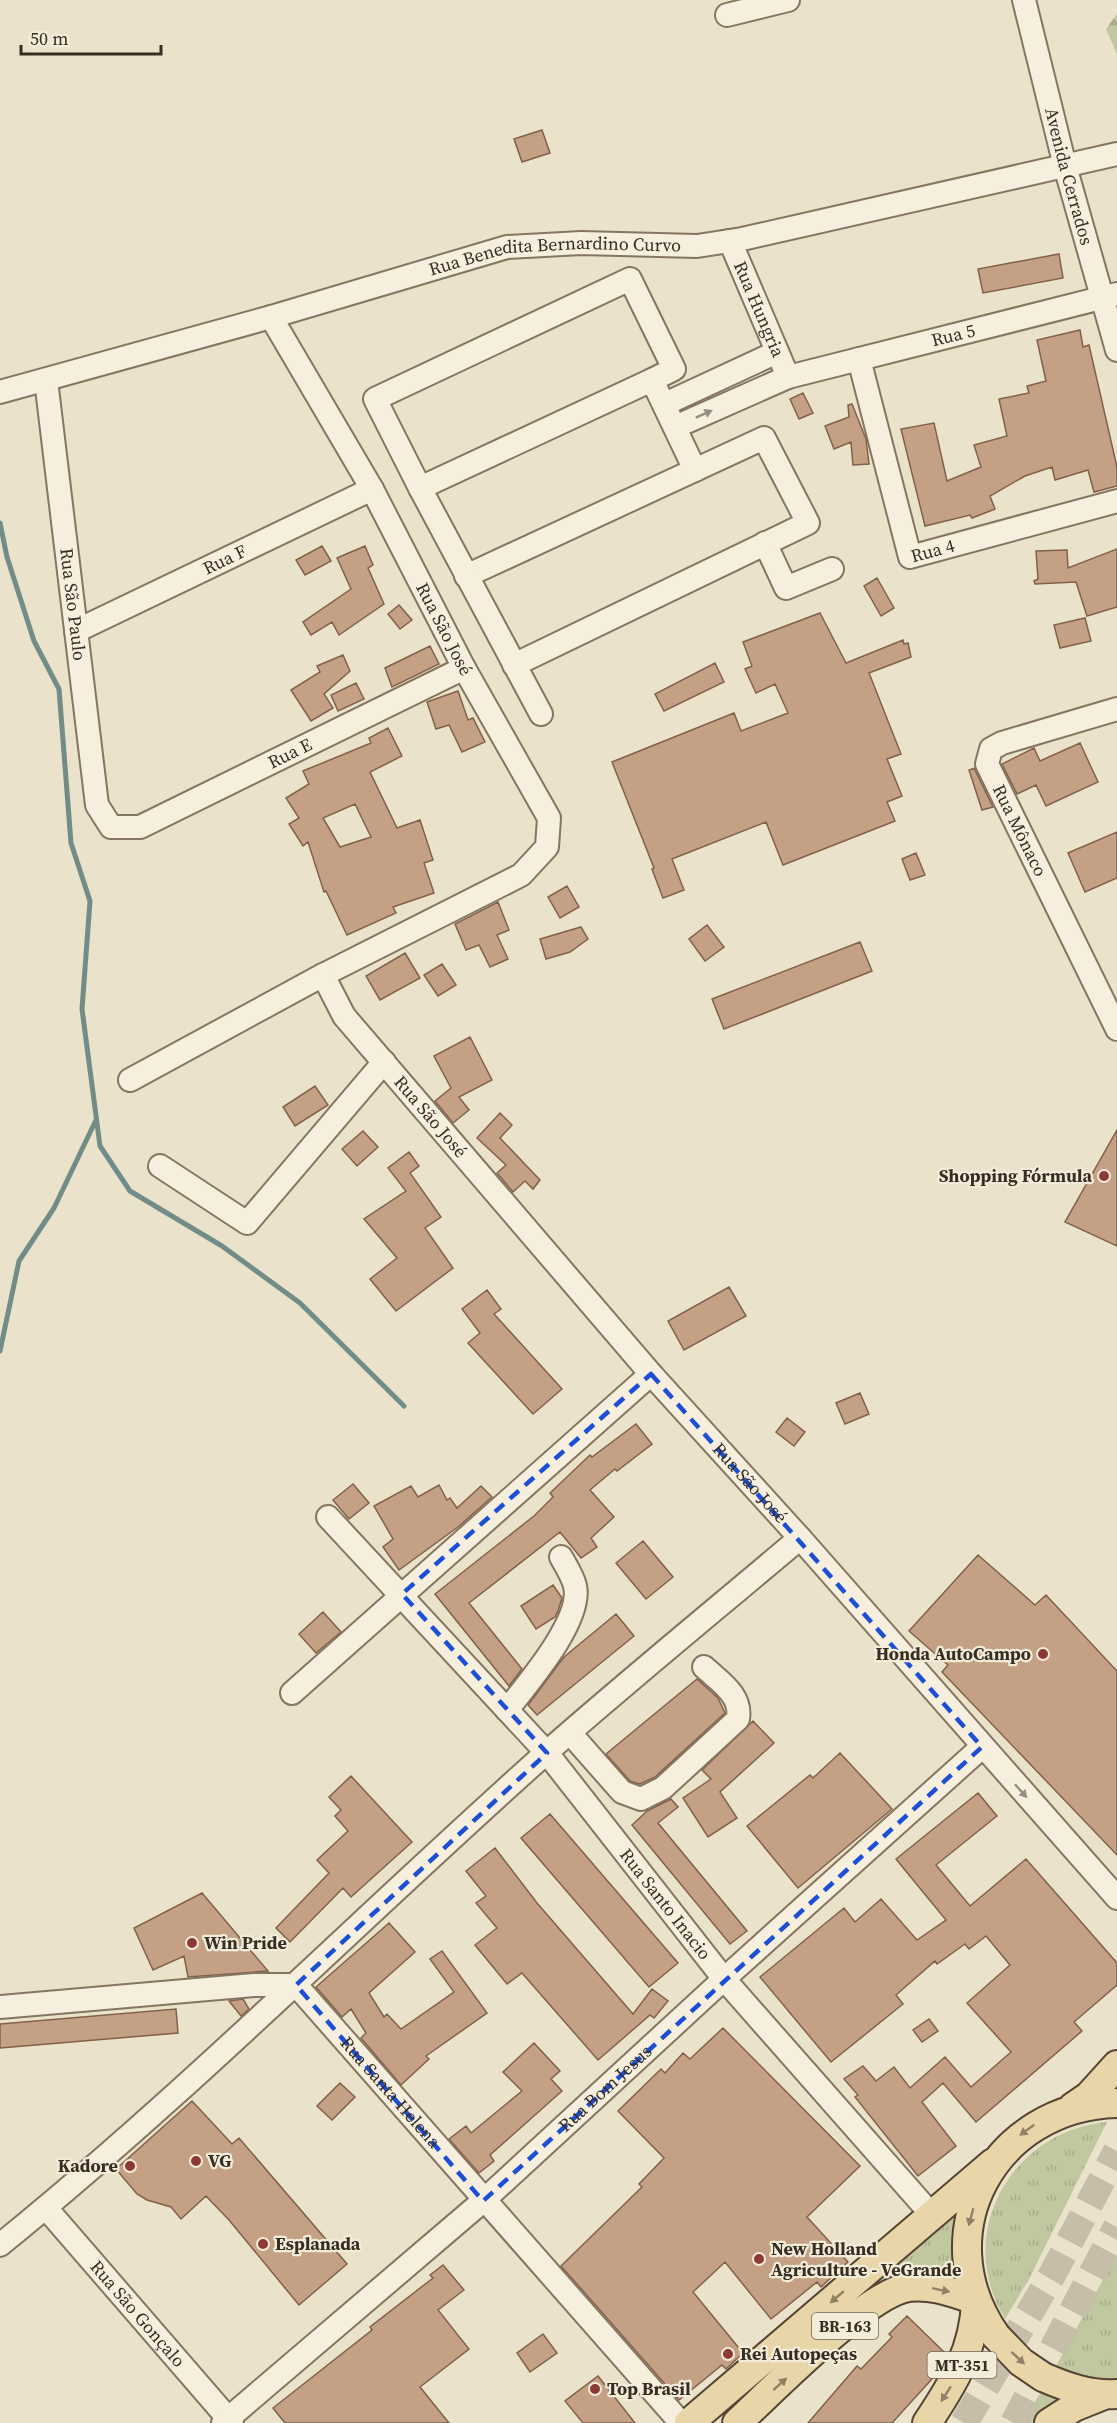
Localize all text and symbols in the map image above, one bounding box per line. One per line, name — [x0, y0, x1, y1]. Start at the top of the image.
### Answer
scale bar — [21, 18, 160, 56]
text: 50 m — [30, 26, 68, 51]
street label: Avenida Cerrados — [1039, 105, 1100, 248]
street label: Rua Benedita Bernardino Curvo — [426, 230, 682, 282]
street label: Rua Hungria — [728, 257, 791, 362]
street label: Rua 5 — [929, 317, 978, 352]
one-way arrow — [695, 409, 713, 418]
street label: Rua 4 — [908, 533, 957, 568]
street label: Rua F — [198, 538, 251, 580]
street label: Rua São Paulo — [54, 547, 93, 662]
street label: Rua São José — [410, 578, 479, 680]
street label: Rua E — [263, 732, 316, 774]
street label: Rua Mônaco — [987, 780, 1053, 881]
street label: Rua São José — [388, 1070, 473, 1163]
place label: Shopping Fórmula — [939, 1163, 1092, 1188]
marker: Shopping Fórmula — [1097, 1169, 1111, 1183]
street label: Rua São José — [707, 1437, 794, 1528]
place label: Honda AutoCampo — [875, 1641, 1031, 1666]
marker: Honda AutoCampo — [1036, 1647, 1050, 1661]
one-way arrow — [1014, 1783, 1027, 1798]
street label: Rua Santo Inacio — [614, 1843, 717, 1965]
place label: Win Pride — [204, 1930, 287, 1955]
marker: Win Pride — [185, 1936, 199, 1950]
street label: Rua Santa Helena — [335, 2031, 447, 2154]
street label: Rua Bom Jesus — [553, 2039, 657, 2138]
one-way arrow — [1019, 2124, 1035, 2136]
place label: VG — [208, 2148, 231, 2173]
place label: Kadore — [58, 2153, 118, 2178]
marker: VG — [189, 2154, 203, 2168]
marker: Kadore — [123, 2159, 137, 2173]
one-way arrow — [966, 2208, 976, 2227]
place label: Esplanada — [275, 2231, 361, 2256]
place label: New Holland Agriculture - VeGrande — [771, 2236, 961, 2282]
marker: Esplanada — [256, 2237, 270, 2251]
marker: New Holland Agriculture - VeGrande — [752, 2252, 766, 2266]
street label: Rua São Gonçalo — [85, 2255, 191, 2373]
one-way arrow — [932, 2286, 951, 2295]
one-way arrow — [830, 2290, 845, 2303]
road number: BR-163 — [812, 2313, 878, 2339]
place label: Rei Autopeças — [740, 2341, 857, 2366]
marker: Rei Autopeças — [721, 2347, 735, 2361]
one-way arrow — [1010, 2351, 1025, 2365]
road number: MT-351 — [928, 2352, 996, 2378]
place label: Top Brasil — [607, 2376, 691, 2401]
one-way arrow — [773, 2377, 788, 2391]
marker: Top Brasil — [588, 2382, 602, 2396]
one-way arrow — [941, 2386, 952, 2402]

